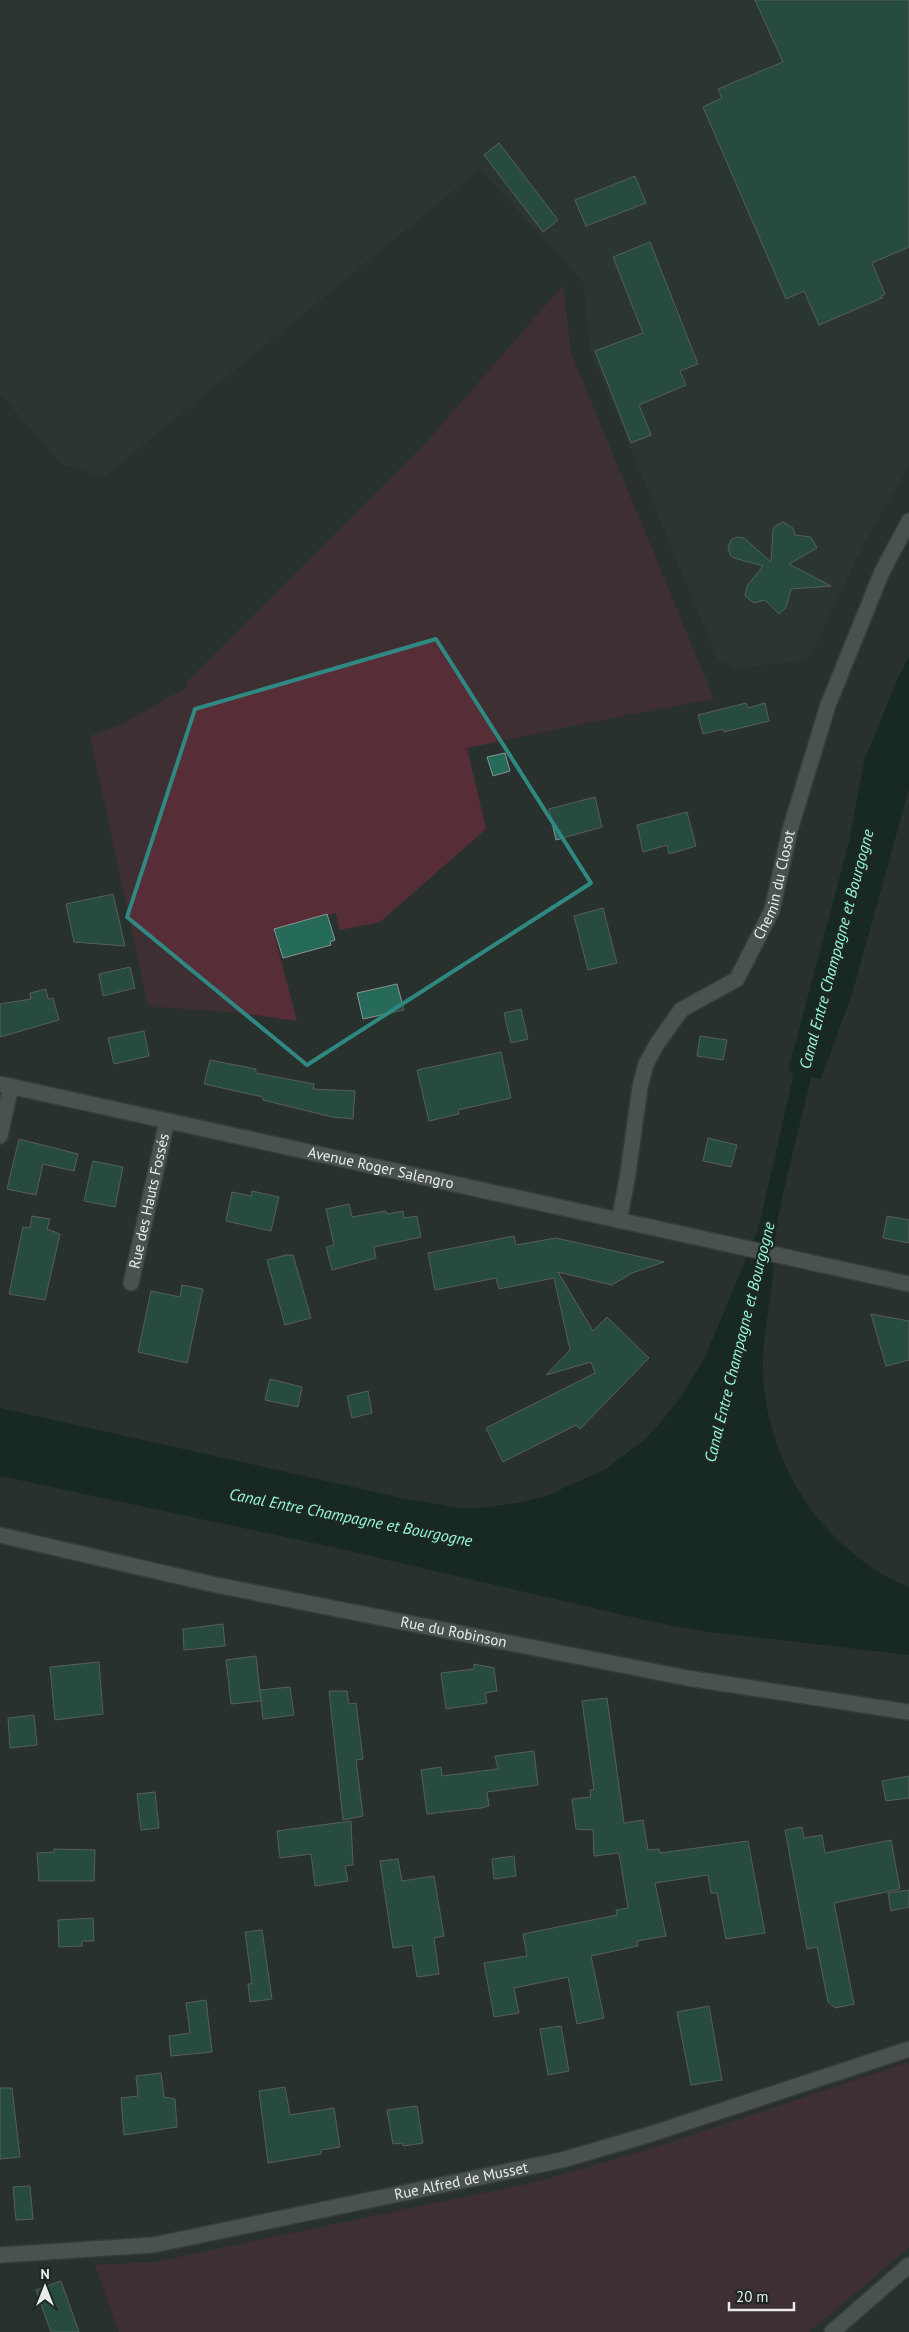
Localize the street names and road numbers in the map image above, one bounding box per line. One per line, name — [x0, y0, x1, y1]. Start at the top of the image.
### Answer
street label: Chemin du Closot — [749, 828, 799, 943]
street label: Rue des Hauts Fossés — [124, 1131, 173, 1270]
street label: Avenue Roger Salengro — [306, 1142, 456, 1193]
street label: Rue du Robinson — [399, 1612, 509, 1651]
street label: Rue Alfred de Musset — [393, 2157, 529, 2204]

